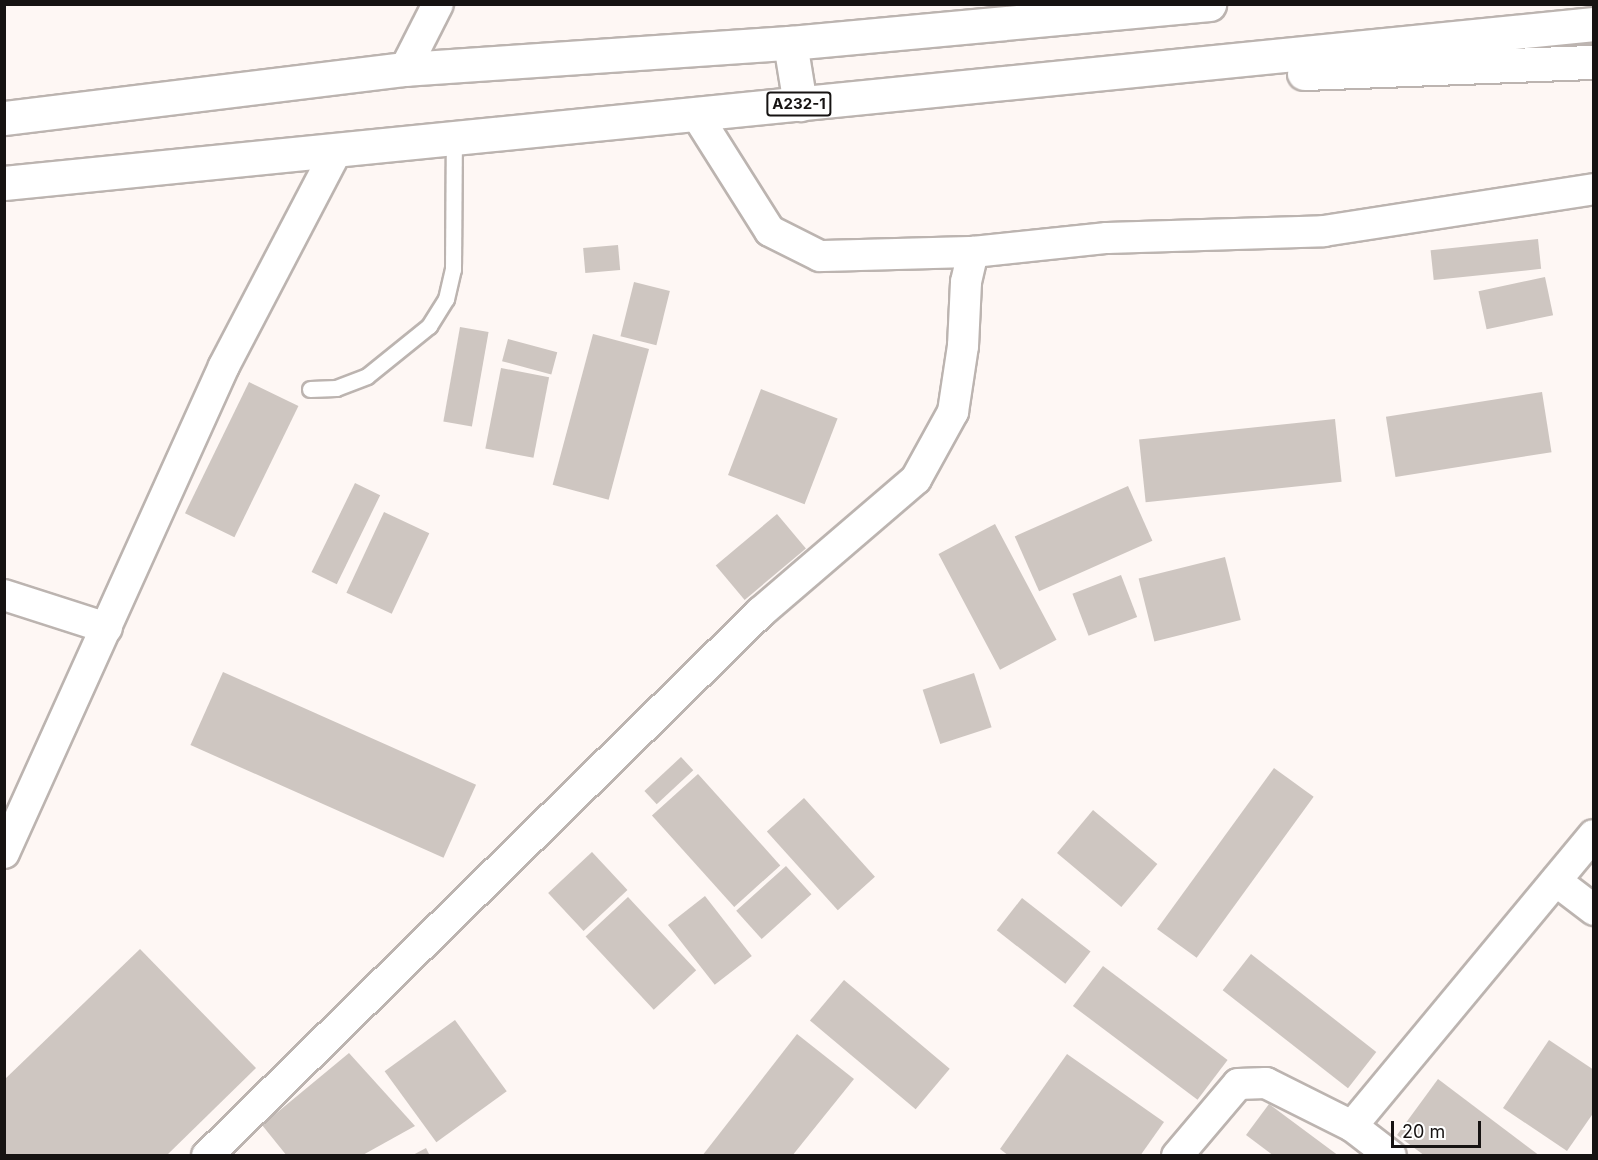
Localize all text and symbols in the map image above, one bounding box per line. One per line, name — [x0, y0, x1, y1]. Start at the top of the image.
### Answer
road number: A232-1 — [766, 92, 832, 116]
scale bar — [1394, 1109, 1484, 1147]
text: 20 m — [1402, 1121, 1445, 1142]

